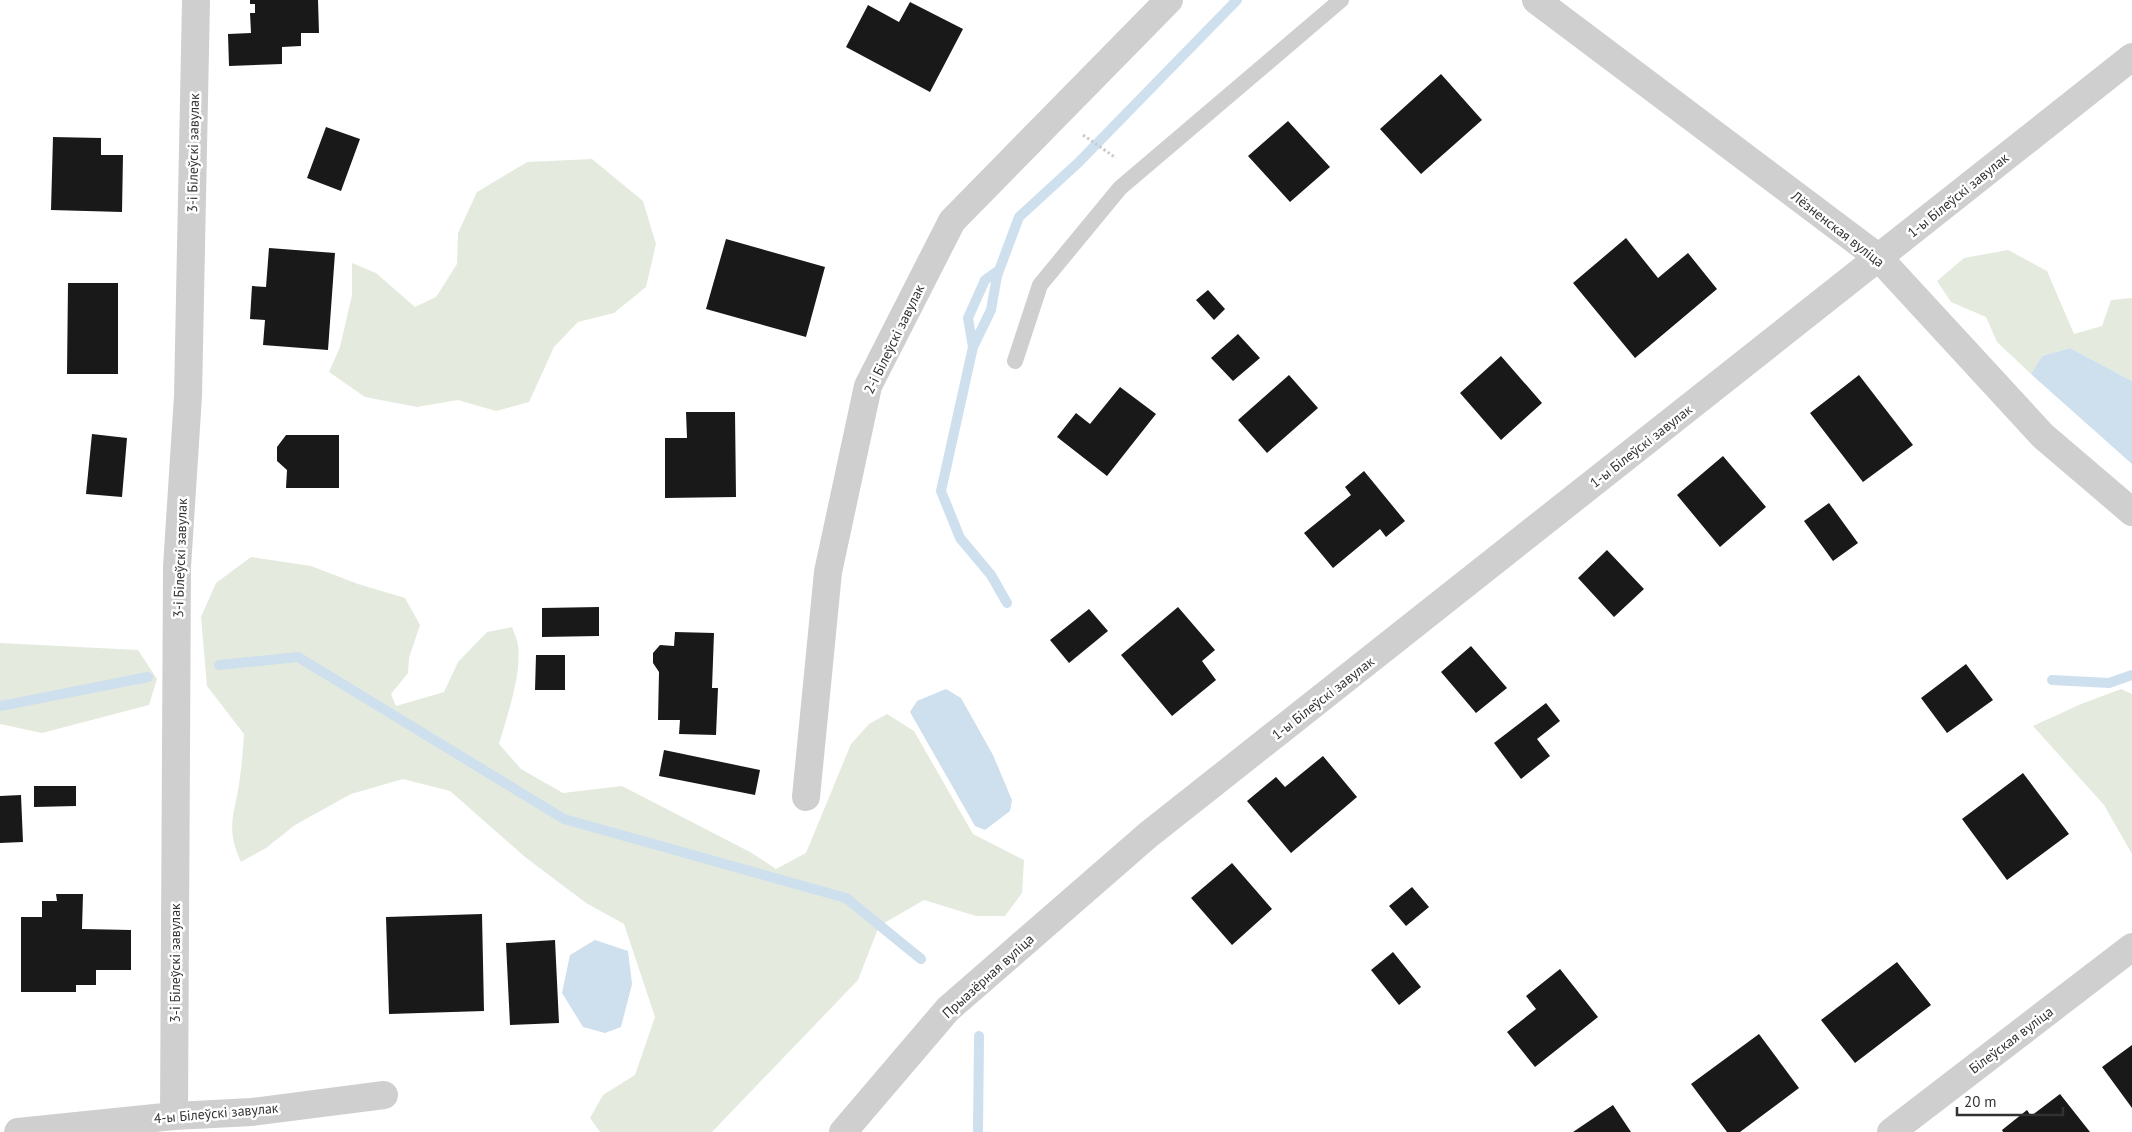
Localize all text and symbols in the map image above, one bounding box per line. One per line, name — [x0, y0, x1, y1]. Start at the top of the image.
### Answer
street label: 3-і Білеўскі завулак — [183, 93, 203, 213]
street label: 1-ы Білеўскі завулак — [1904, 148, 2012, 241]
street label: Лёзненская вуліца — [1787, 186, 1888, 271]
street label: 2-і Білеўскі завулак — [860, 281, 928, 397]
street label: 1-ы Білеўскі завулак — [1586, 400, 1696, 492]
street label: 3-і Білеўскі завулак — [169, 498, 191, 618]
street label: 1-ы Білеўскі завулак — [1268, 652, 1378, 744]
street label: 3-і Білеўскі завулак — [166, 903, 184, 1023]
street label: Прыазёрная вуліца — [938, 930, 1038, 1022]
street label: Білеўская вуліца — [1965, 1002, 2057, 1078]
scale bar — [1957, 1084, 2063, 1116]
text: 20 m — [1964, 1092, 1997, 1111]
street label: 4-ы Білеўскі завулак — [153, 1099, 279, 1127]

